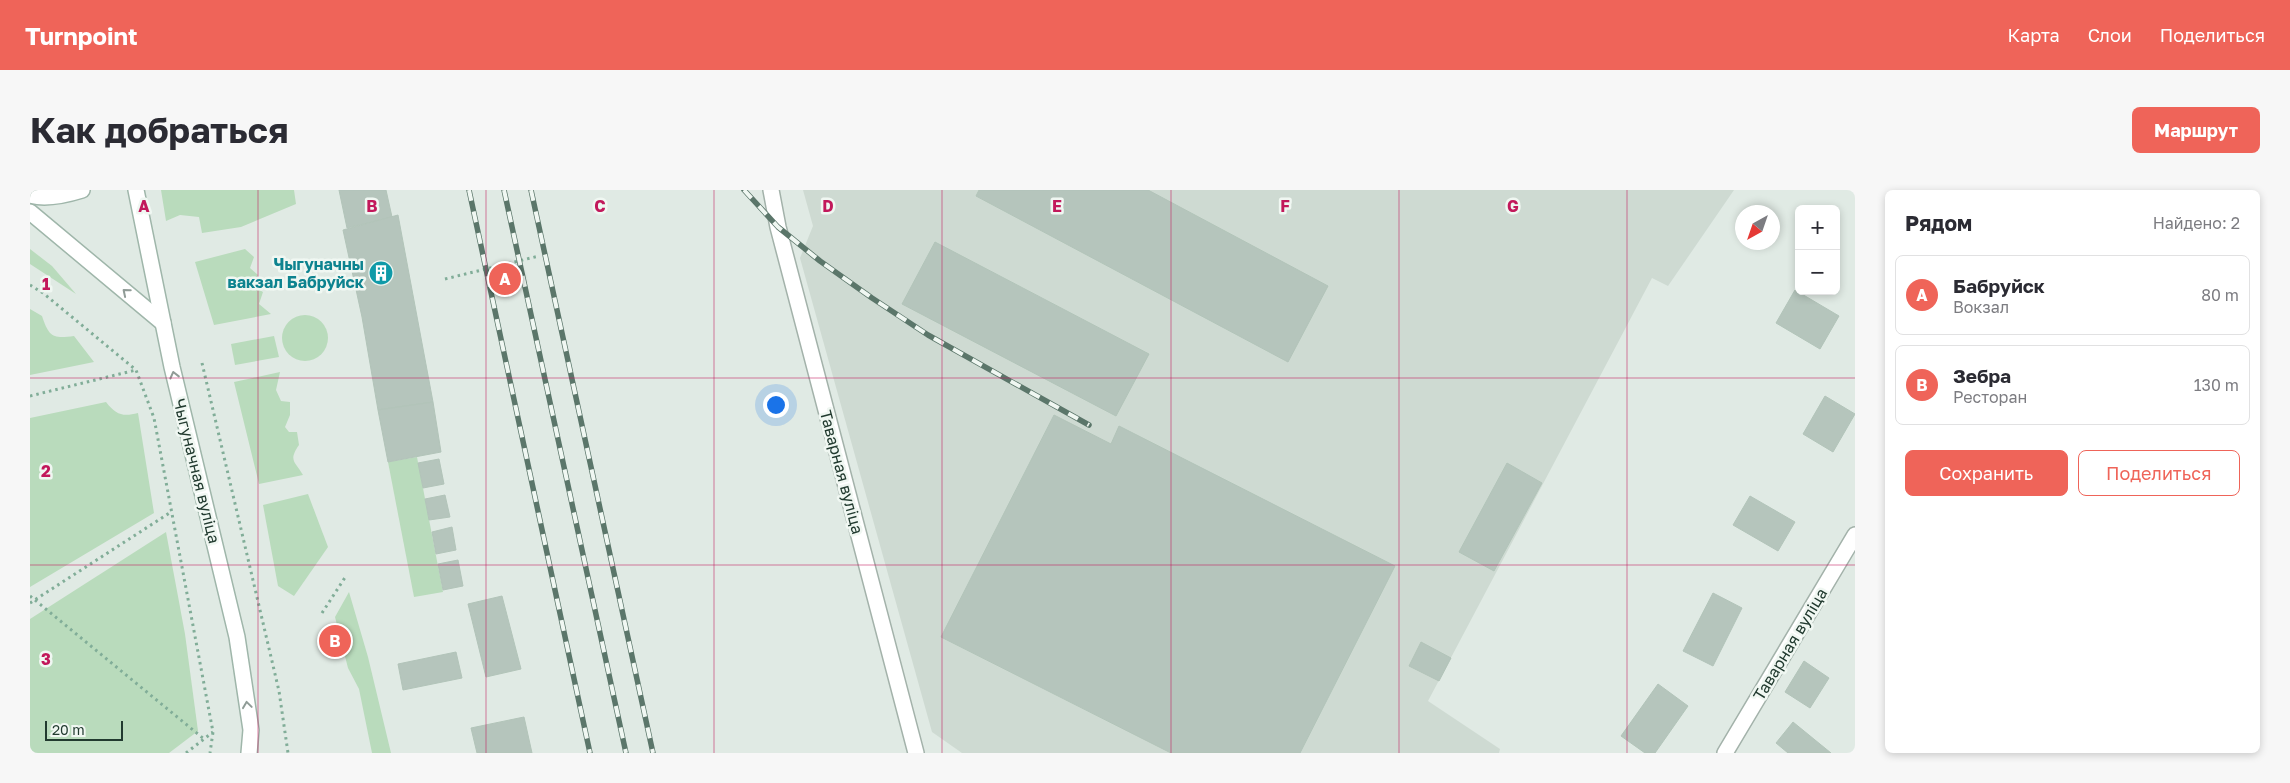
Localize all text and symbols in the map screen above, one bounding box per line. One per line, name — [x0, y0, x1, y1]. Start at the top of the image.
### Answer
text: Turnpoint — [25, 21, 138, 50]
text: Карта — [2008, 24, 2060, 46]
text: Слои — [2088, 24, 2132, 46]
text: Поделиться — [2160, 24, 2265, 46]
button: Маршрут — [2132, 107, 2260, 153]
text: Как добраться — [30, 109, 288, 151]
text: A — [138, 196, 150, 216]
text: B — [366, 196, 378, 216]
text: C — [594, 196, 606, 216]
text: D — [822, 196, 834, 216]
text: E — [1052, 196, 1062, 216]
text: F — [1280, 196, 1290, 216]
text: G — [1507, 196, 1519, 216]
north arrow — [1735, 205, 1780, 250]
map controls — [1795, 205, 1840, 295]
button: + — [1795, 205, 1840, 250]
text: Рядом — [1905, 210, 1972, 236]
text: Найдено: 2 — [2153, 213, 2240, 233]
button: − — [1795, 250, 1840, 295]
place label: Чыгуначны вакзал Бабруйск — [227, 254, 365, 292]
building icon: Чыгуначны вакзал Бабруйск — [368, 260, 394, 286]
pin: A — [489, 260, 521, 298]
text: 1 — [42, 274, 50, 294]
text: Бабруйск — [1953, 274, 2045, 297]
text: A — [1916, 285, 1928, 305]
text: 80 m — [2201, 285, 2239, 305]
one-way arrow — [123, 289, 132, 297]
text: Вокзал — [1953, 297, 2009, 317]
text: Зебра — [1953, 364, 2011, 387]
one-way arrow — [169, 371, 180, 380]
text: B — [1916, 375, 1928, 395]
text: 130 m — [2194, 375, 2239, 395]
text: Ресторан — [1953, 387, 2027, 407]
your location — [763, 392, 789, 418]
street label: Чыгуначная вуліца — [169, 396, 225, 546]
street label: Таварная вуліца — [816, 408, 868, 536]
button: Сохранить — [1905, 450, 2068, 496]
button: Поделиться — [2078, 450, 2240, 496]
text: 2 — [41, 461, 51, 481]
street label: Таварная вуліца — [1749, 584, 1831, 704]
pin: B — [319, 622, 351, 660]
text: 3 — [41, 649, 51, 669]
one-way arrow — [242, 700, 253, 708]
scale bar — [45, 718, 122, 741]
text: 20 m — [52, 721, 85, 738]

